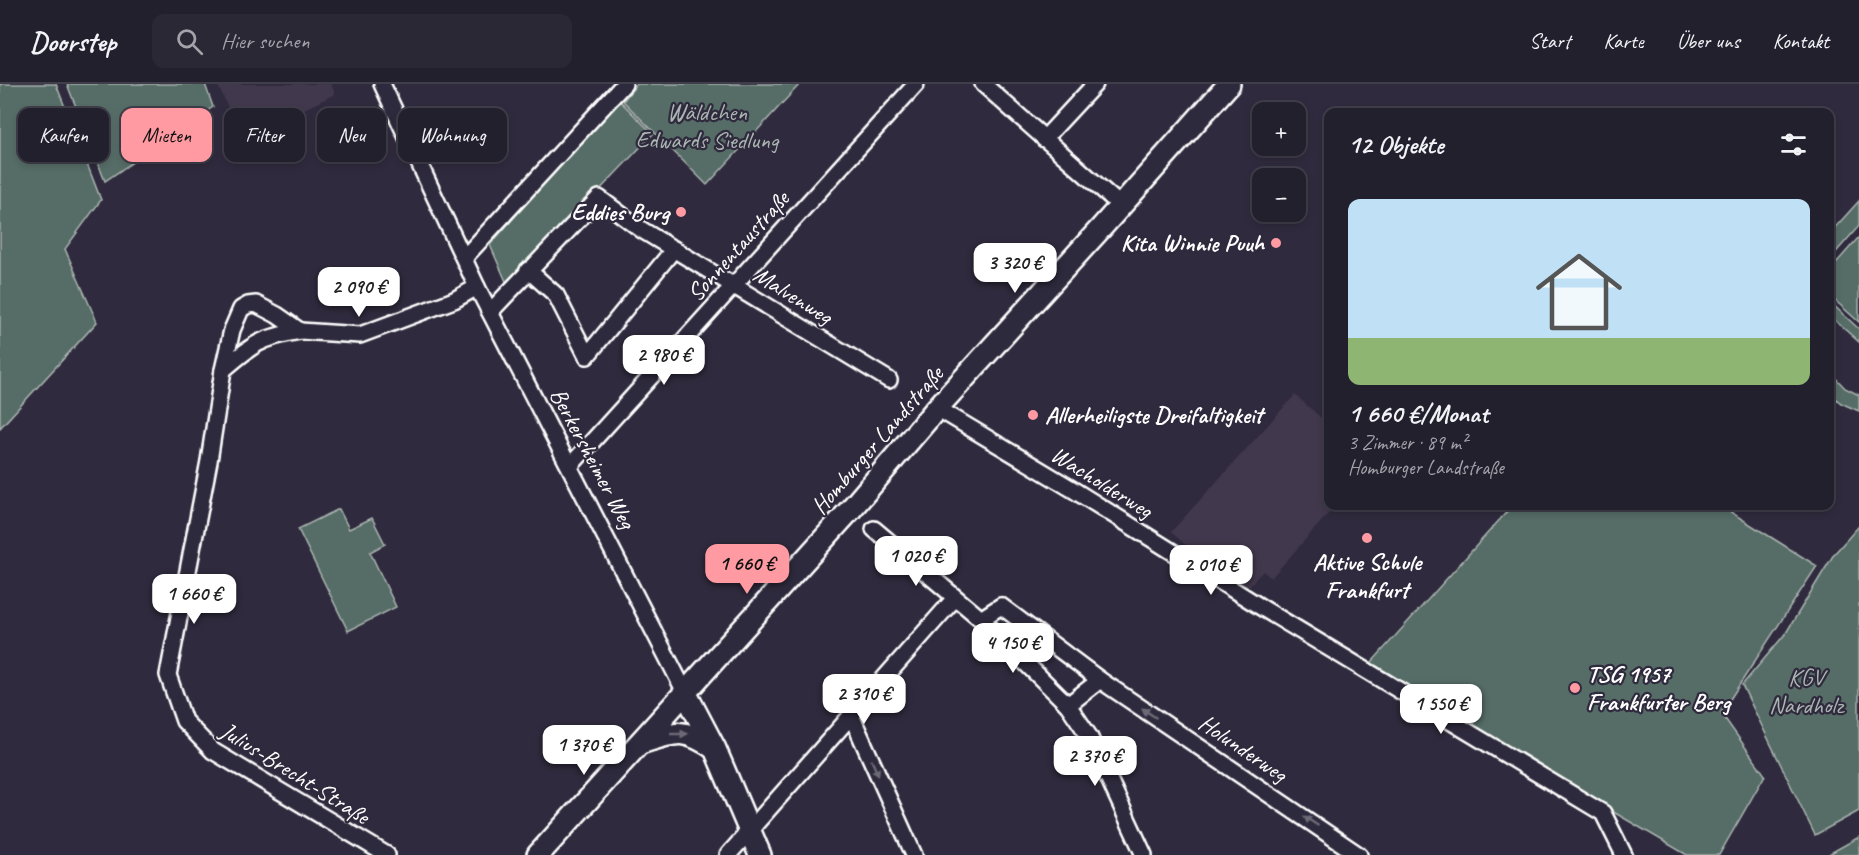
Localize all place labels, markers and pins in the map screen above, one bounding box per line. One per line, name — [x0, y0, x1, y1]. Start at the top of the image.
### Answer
place label: Eddies Burg — [571, 197, 671, 227]
marker: Eddies Burg — [674, 205, 688, 219]
place label: Kita Winnie Puuh — [1121, 228, 1266, 258]
marker: Kita Winnie Puuh — [1269, 236, 1283, 250]
pin: 3 320 € — [960, 243, 1070, 294]
pin: 2 090 € — [304, 267, 414, 318]
pin: 2 980 € — [609, 335, 719, 386]
place label: Allerheiligste Dreifaltigkeit — [1045, 400, 1266, 430]
marker: Allerheiligste Dreifaltigkeit — [1026, 408, 1040, 422]
marker: Aktive Schule Frankfurt — [1360, 531, 1374, 545]
pin: 1 020 € — [861, 536, 971, 587]
pin: 1 660 € — [692, 544, 802, 595]
pin: 2 010 € — [1156, 545, 1266, 596]
place label: Aktive Schule Frankfurt — [1313, 547, 1423, 605]
pin: 1 660 € — [139, 574, 249, 625]
pin: 4 150 € — [958, 623, 1068, 674]
place label: TSG 1957 Frankfurter Berg — [1587, 659, 1732, 717]
pin: 2 310 € — [809, 674, 919, 725]
marker: TSG 1957 Frankfurter Berg — [1568, 681, 1582, 695]
pin: 1 550 € — [1386, 684, 1496, 735]
pin: 1 370 € — [529, 725, 639, 776]
pin: 2 370 € — [1040, 736, 1150, 787]

